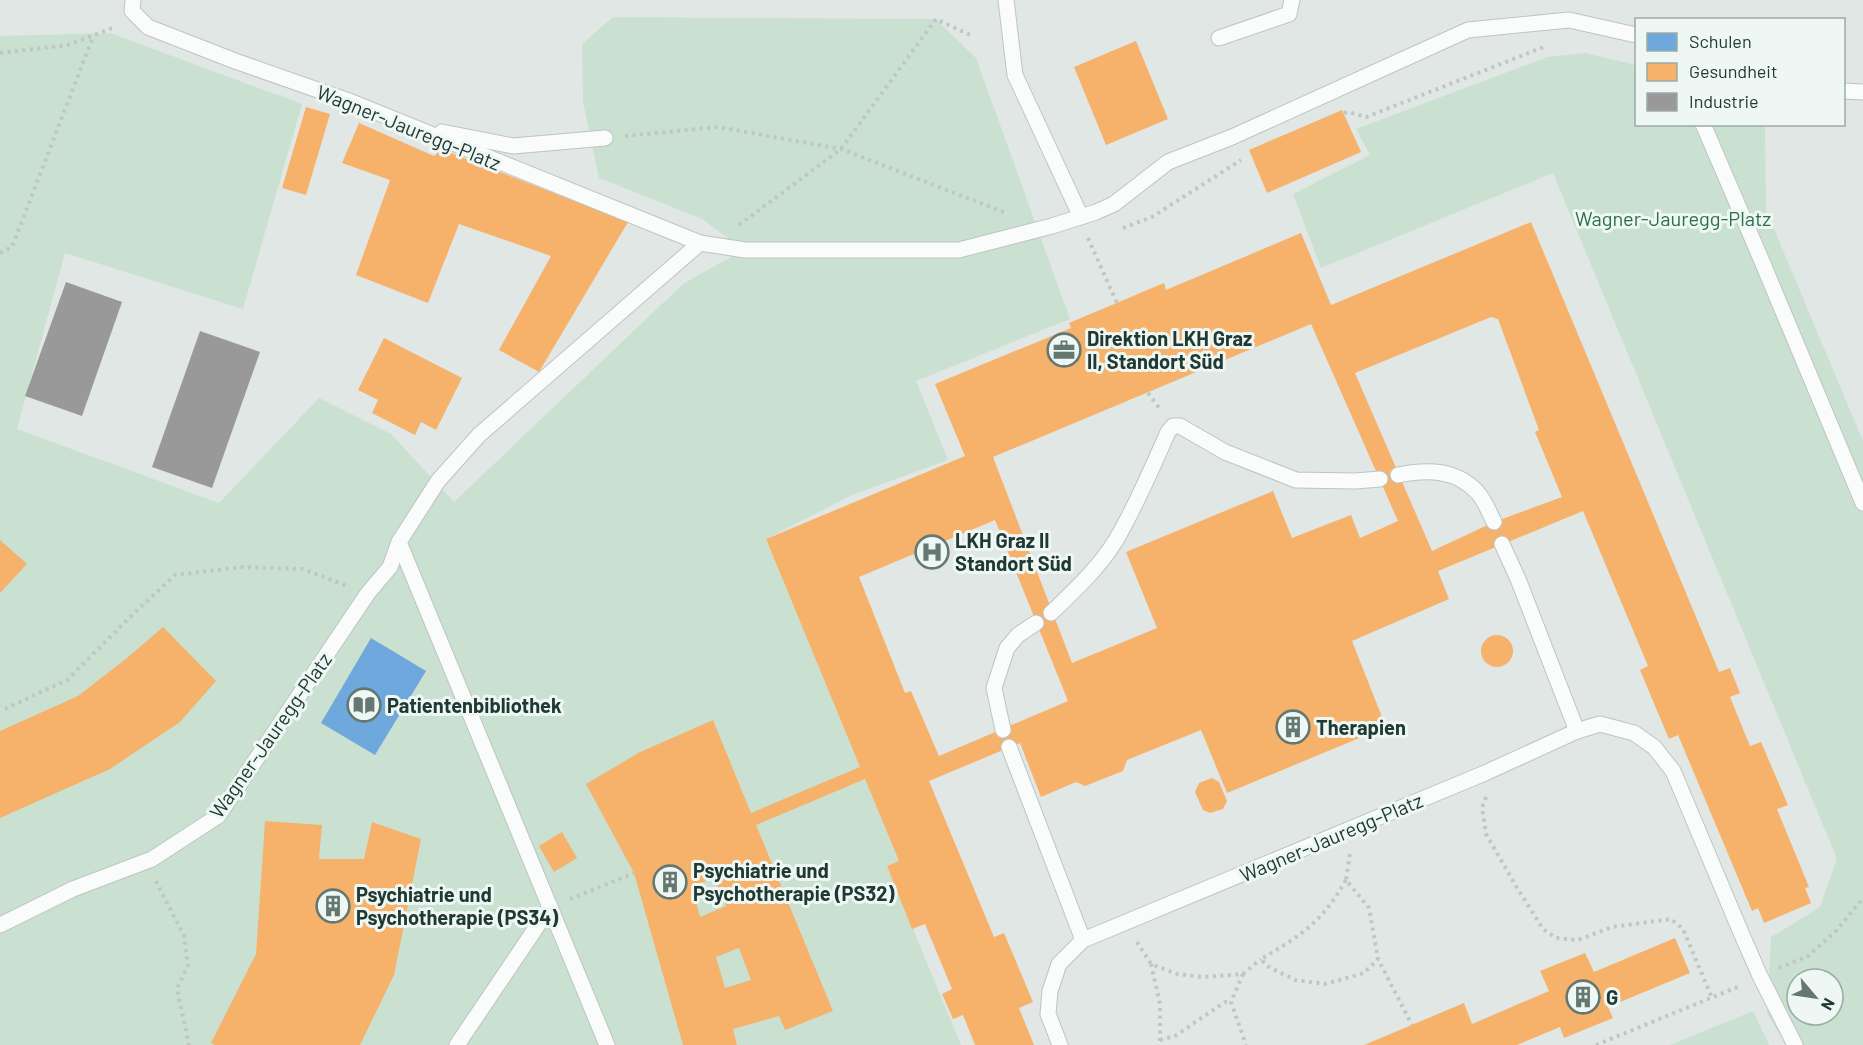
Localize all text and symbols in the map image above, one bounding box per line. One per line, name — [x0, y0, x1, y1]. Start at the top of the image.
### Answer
legend — [1635, 18, 1845, 126]
text: Schulen — [1689, 30, 1752, 52]
text: Gesundheit — [1689, 60, 1777, 82]
street label: Wagner-Jauregg-Platz — [314, 79, 505, 175]
text: Industrie — [1689, 90, 1759, 112]
park label: Wagner-Jauregg-Platz — [1575, 206, 1771, 230]
place label: Direktion LKH Graz II, Standort Süd — [1087, 326, 1252, 373]
office icon: Direktion LKH Graz II, Standort Süd — [1046, 332, 1082, 368]
place label: LKH Graz II Standort Süd — [955, 528, 1072, 575]
hospital icon: LKH Graz II Standort Süd — [914, 534, 950, 570]
street label: Wagner-Jauregg-Platz — [204, 648, 336, 822]
library icon: Patientenbibliothek — [346, 687, 382, 723]
place label: Patientenbibliothek — [387, 693, 562, 717]
building icon: Therapien — [1275, 709, 1311, 745]
place label: Therapien — [1316, 715, 1406, 739]
street label: Wagner-Jauregg-Platz — [1236, 788, 1426, 886]
place label: Psychiatrie und Psychotherapie (PS32) — [693, 858, 894, 905]
building icon: Psychiatrie und Psychotherapie (PS32) — [652, 864, 688, 900]
place label: Psychiatrie und Psychotherapie (PS34) — [356, 882, 558, 929]
building icon: Psychiatrie und Psychotherapie (PS34) — [315, 888, 351, 924]
north arrow — [1785, 967, 1845, 1027]
building icon: G — [1565, 979, 1601, 1015]
place label: G — [1606, 985, 1618, 1009]
text: N — [1818, 995, 1839, 1014]

